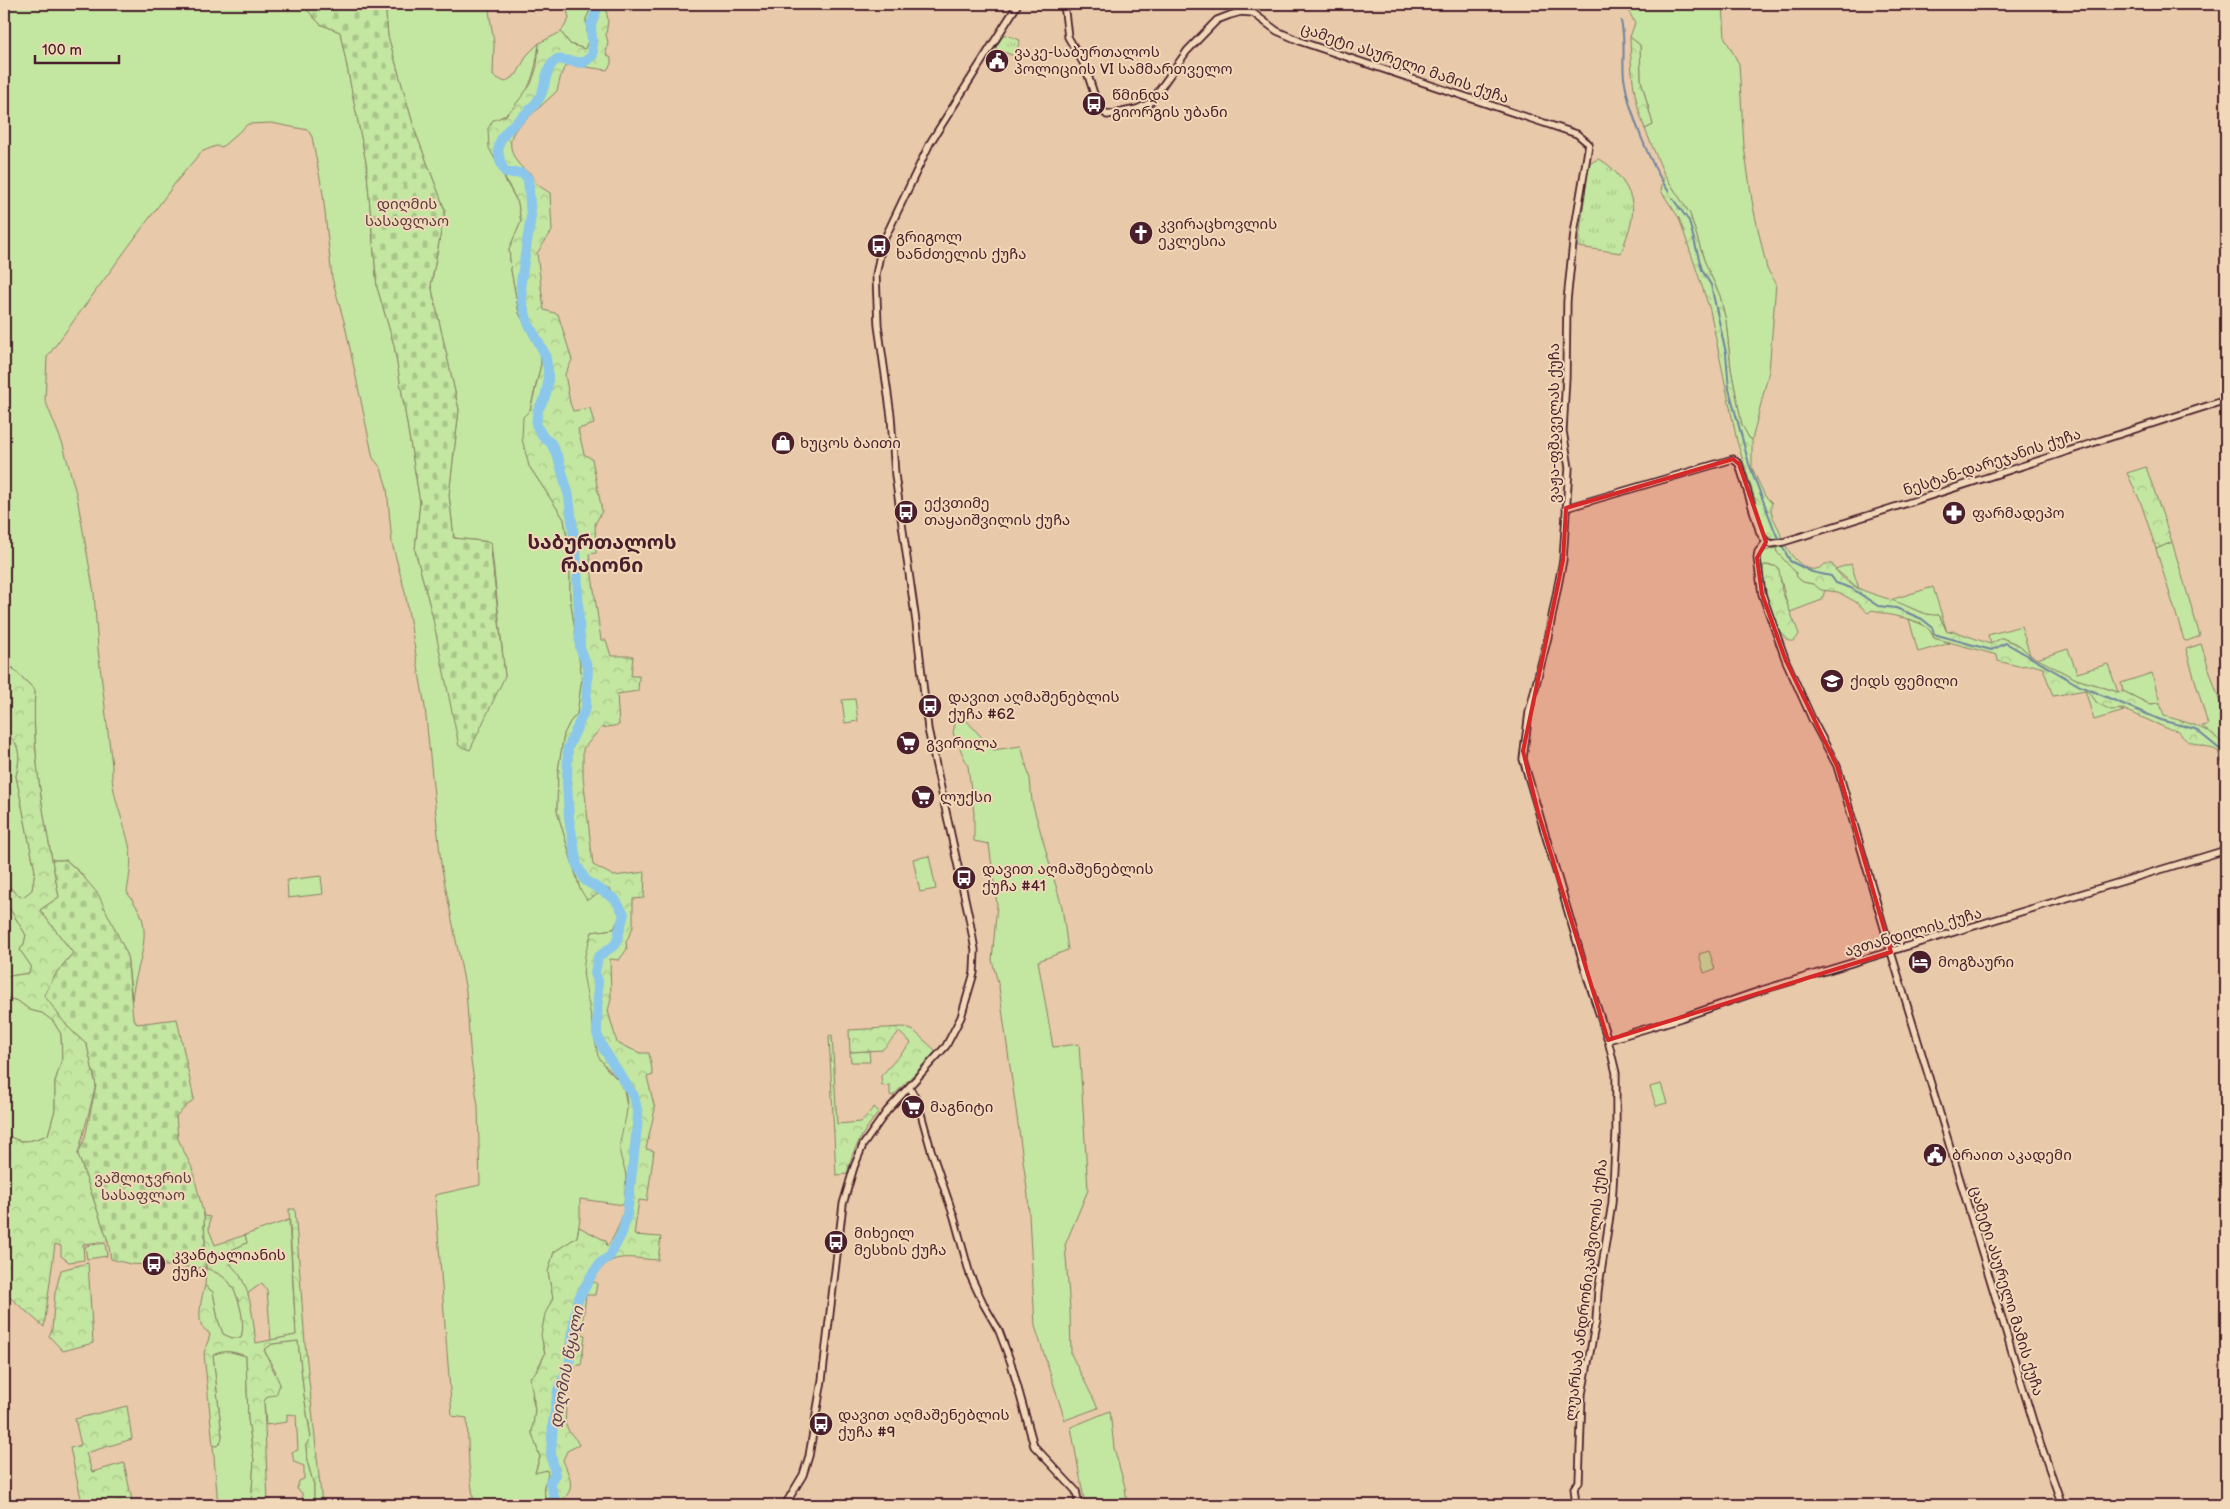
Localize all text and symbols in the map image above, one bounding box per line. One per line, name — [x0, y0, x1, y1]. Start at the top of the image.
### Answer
street label: ცამეტი ასურელი მამის ქუჩა — [1298, 19, 1511, 108]
scale bar — [35, 32, 119, 64]
text: 100 m — [42, 41, 82, 60]
place label: ვაკე-საბურთალოს პოლიციის VI სამმართველო — [1014, 43, 1233, 79]
public building icon: ვაკე-საბურთალოს პოლიციის VI სამმართველო — [984, 48, 1010, 74]
place label: წმინდა გიორგის უბანი — [1112, 86, 1228, 122]
bus stop icon: წმინდა გიორგის უბანი — [1081, 91, 1107, 117]
park label: დიღმის სასაფლაო — [365, 195, 449, 231]
place label: კვირაცხოვლის ეკლესია — [1158, 215, 1277, 251]
church icon: კვირაცხოვლის ეკლესია — [1128, 220, 1154, 246]
place label: გრიგოლ ხანძთელის ქუჩა — [896, 228, 1026, 264]
bus stop icon: გრიგოლ ხანძთელის ქუჩა — [866, 233, 892, 259]
street label: ვაჟა-ფშაველას ქუჩა — [1545, 343, 1564, 503]
street label: ნესტან-დარეჯანის ქუჩა — [1901, 425, 2083, 500]
shop icon: ხუცოს ბაითი — [770, 430, 796, 456]
place label: ხუცოს ბაითი — [800, 434, 901, 453]
place label: ექვთიმე თაყაიშვილის ქუჩა — [924, 494, 1070, 530]
bus stop icon: ექვთიმე თაყაიშვილის ქუჩა — [893, 499, 919, 525]
pharmacy icon: ფარმადეპო — [1941, 500, 1967, 526]
place label: ფარმადეპო — [1972, 504, 2065, 523]
district label: საბურთალოს რაიონი — [527, 531, 677, 578]
school or university icon: ქიდს ფემილი — [1819, 668, 1845, 694]
place label: ქიდს ფემილი — [1850, 672, 1958, 691]
place label: დავით აღმაშენებლის ქუჩა #62 — [948, 688, 1120, 724]
bus stop icon: დავით აღმაშენებლის ქუჩა #62 — [917, 693, 943, 719]
supermarket icon: გვირილა — [895, 730, 921, 756]
place label: გვირილა — [926, 734, 997, 753]
supermarket icon: ლუქსი — [910, 784, 936, 810]
place label: ლუქსი — [940, 788, 992, 807]
place label: დავით აღმაშენებლის ქუჩა #41 — [982, 860, 1154, 896]
bus stop icon: დავით აღმაშენებლის ქუჩა #41 — [951, 865, 977, 891]
street label: ავთანდილის ქუჩა — [1842, 904, 1984, 961]
hotel icon: მოგზაური — [1907, 949, 1933, 975]
place label: მოგზაური — [1938, 953, 2014, 972]
supermarket icon: მაგნიტი — [900, 1094, 926, 1120]
place label: მაგნიტი — [930, 1098, 993, 1117]
public building icon: ბრაით აკადემი — [1922, 1142, 1948, 1168]
place label: ბრაით აკადემი — [1952, 1146, 2072, 1165]
street label: ლუარსაბ ანდრონიკაშვილის ქუჩა — [1561, 1158, 1612, 1422]
park label: ვაშლიჯვრის სასაფლაო — [94, 1169, 192, 1205]
street label: ცამეტი ასურელი მამის ქუჩა — [1965, 1184, 2048, 1398]
place label: მიხეილ მესხის ქუჩა — [854, 1224, 946, 1260]
bus stop icon: მიხეილ მესხის ქუჩა — [823, 1229, 849, 1255]
place label: კვანტალიანის ქუჩა — [172, 1246, 286, 1282]
bus stop icon: კვანტალიანის ქუჩა — [141, 1251, 167, 1277]
water label: დიღმის წყალი — [546, 1304, 589, 1430]
place label: დავით აღმაშენებლის ქუჩა #9 — [838, 1406, 1010, 1442]
bus stop icon: დავით აღმაშენებლის ქუჩა #9 — [808, 1411, 834, 1437]

